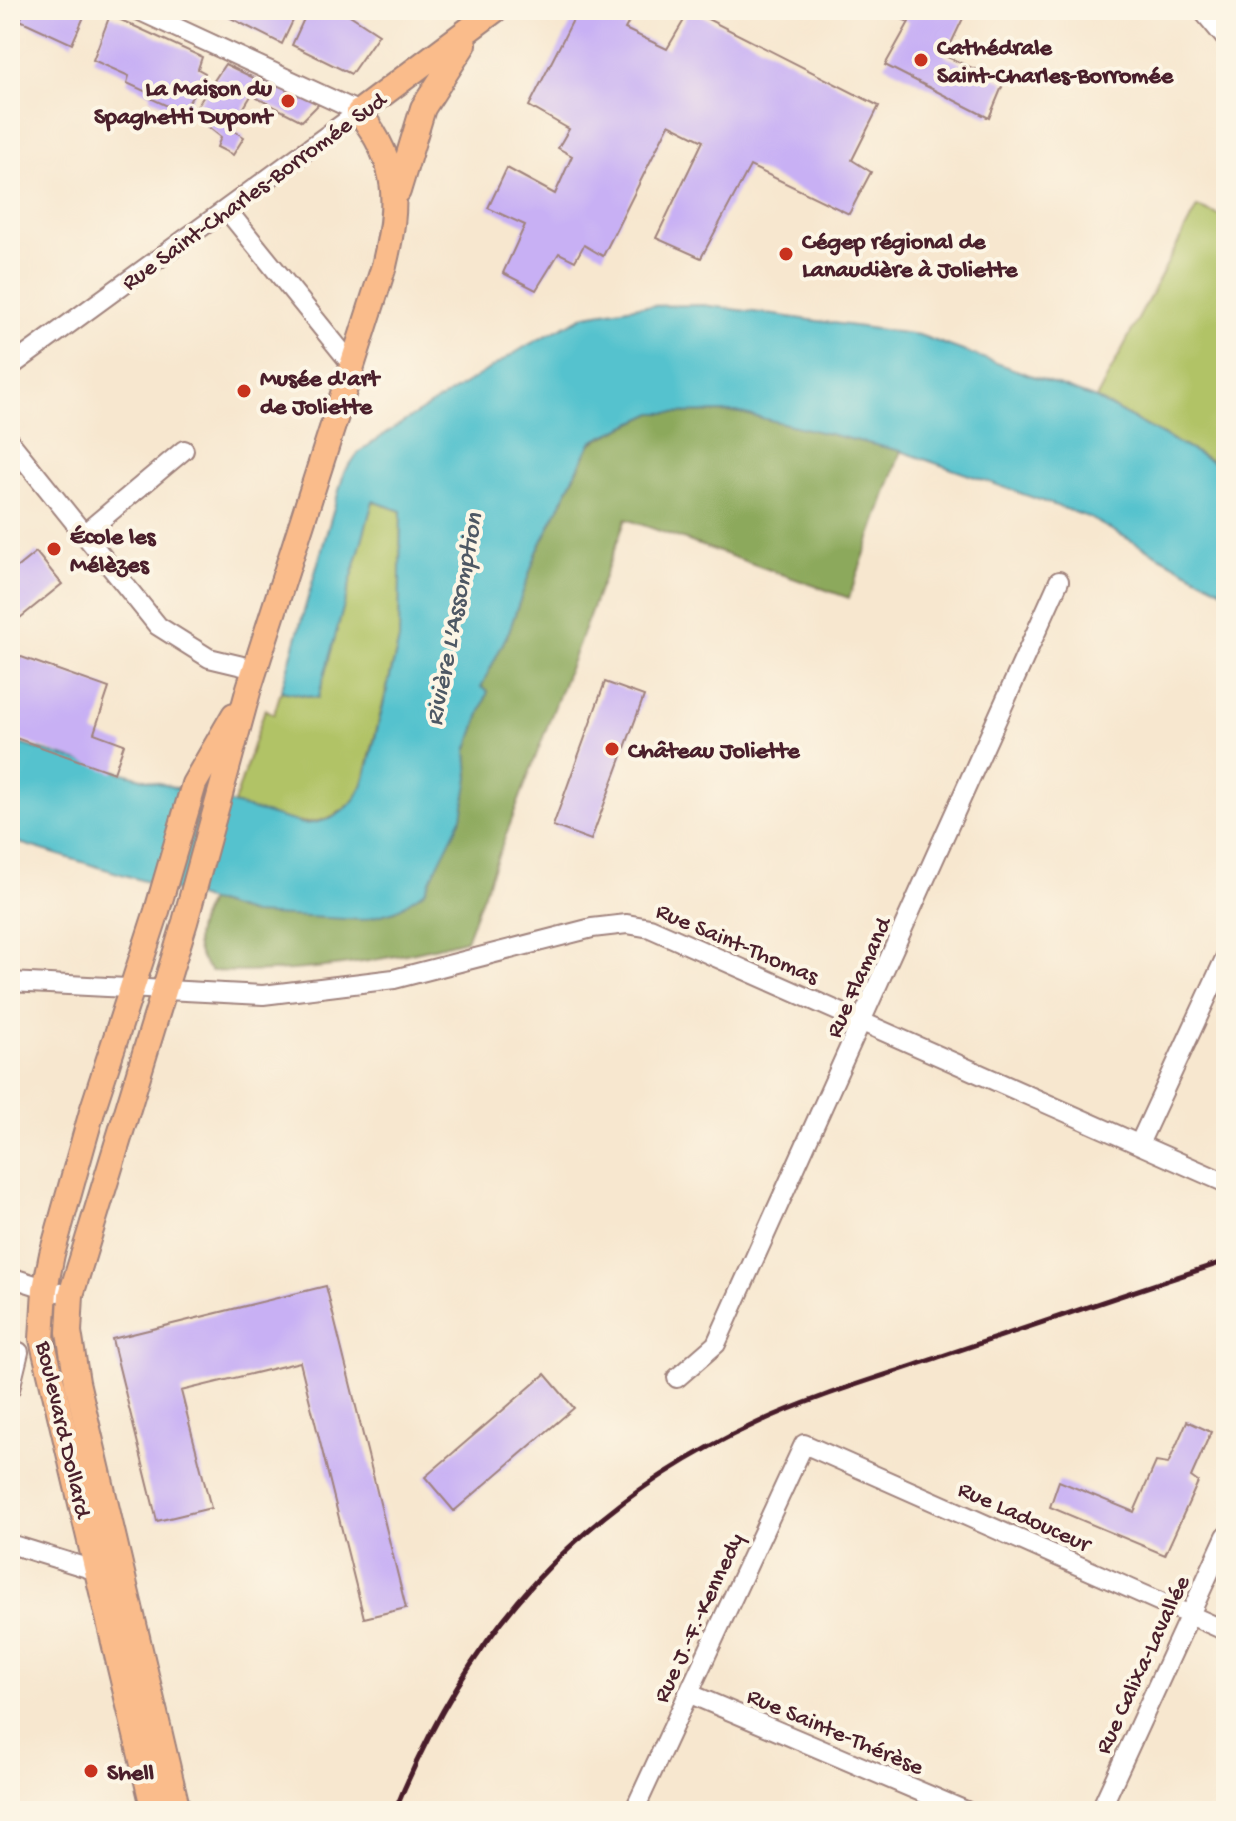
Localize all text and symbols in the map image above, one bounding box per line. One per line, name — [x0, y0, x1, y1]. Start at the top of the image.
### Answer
place label: Cathédrale Saint-Charles-Borromée — [937, 35, 1175, 92]
marker: Cathédrale Saint-Charles-Borromée — [912, 51, 930, 69]
place label: La Maison du Spaghetti Dupont — [94, 76, 274, 133]
street label: Rue Saint-Charles-Borromée Sud — [117, 86, 395, 299]
marker: La Maison du Spaghetti Dupont — [279, 92, 297, 110]
place label: Cégep régional de Lanaudière à Joliette — [802, 229, 1019, 286]
marker: Cégep régional de Lanaudière à Joliette — [777, 245, 795, 263]
place label: Musée d'art de Joliette — [260, 366, 381, 423]
marker: Musée d'art de Joliette — [235, 382, 253, 400]
water label: Rivière L'Assomption — [421, 510, 492, 729]
place label: École les Mélèzes — [70, 524, 157, 581]
marker: École les Mélèzes — [45, 540, 63, 558]
place label: Château Joliette — [628, 738, 801, 767]
marker: Château Joliette — [603, 740, 621, 758]
street label: Rue Saint-Thomas — [651, 898, 823, 993]
street label: Rue Flamand — [821, 912, 900, 1043]
street label: Boulevard Dollard — [27, 1338, 96, 1523]
street label: Rue Ladouceur — [953, 1476, 1097, 1561]
street label: Rue J.-F.-Kennedy — [648, 1529, 752, 1708]
street label: Rue Calixa-Lavallée — [1090, 1571, 1198, 1759]
street label: Rue Sainte-Thérèse — [742, 1683, 928, 1784]
place label: Shell — [107, 1760, 154, 1789]
marker: Shell — [82, 1762, 100, 1780]

